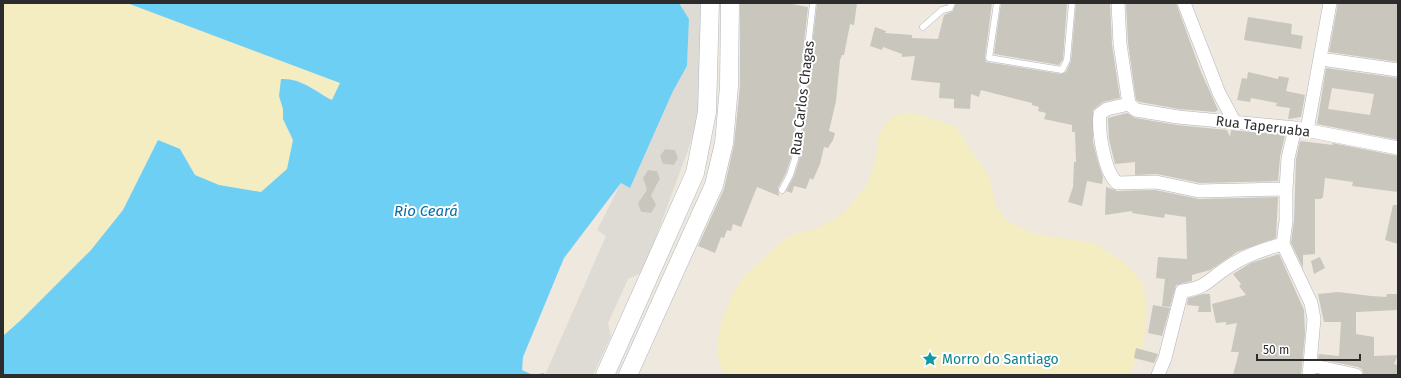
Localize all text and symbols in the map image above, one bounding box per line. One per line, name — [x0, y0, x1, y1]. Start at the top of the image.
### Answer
street label: Rua Carlos Chagas — [787, 39, 818, 156]
street label: Rua Taperuaba — [1215, 112, 1311, 141]
water label: Rio Ceará — [394, 202, 458, 220]
scale bar — [1257, 336, 1360, 362]
text: 50 m — [1263, 343, 1289, 357]
place icon: Morro do Santiago — [921, 350, 939, 368]
place label: Morro do Santiago — [942, 351, 1059, 368]

